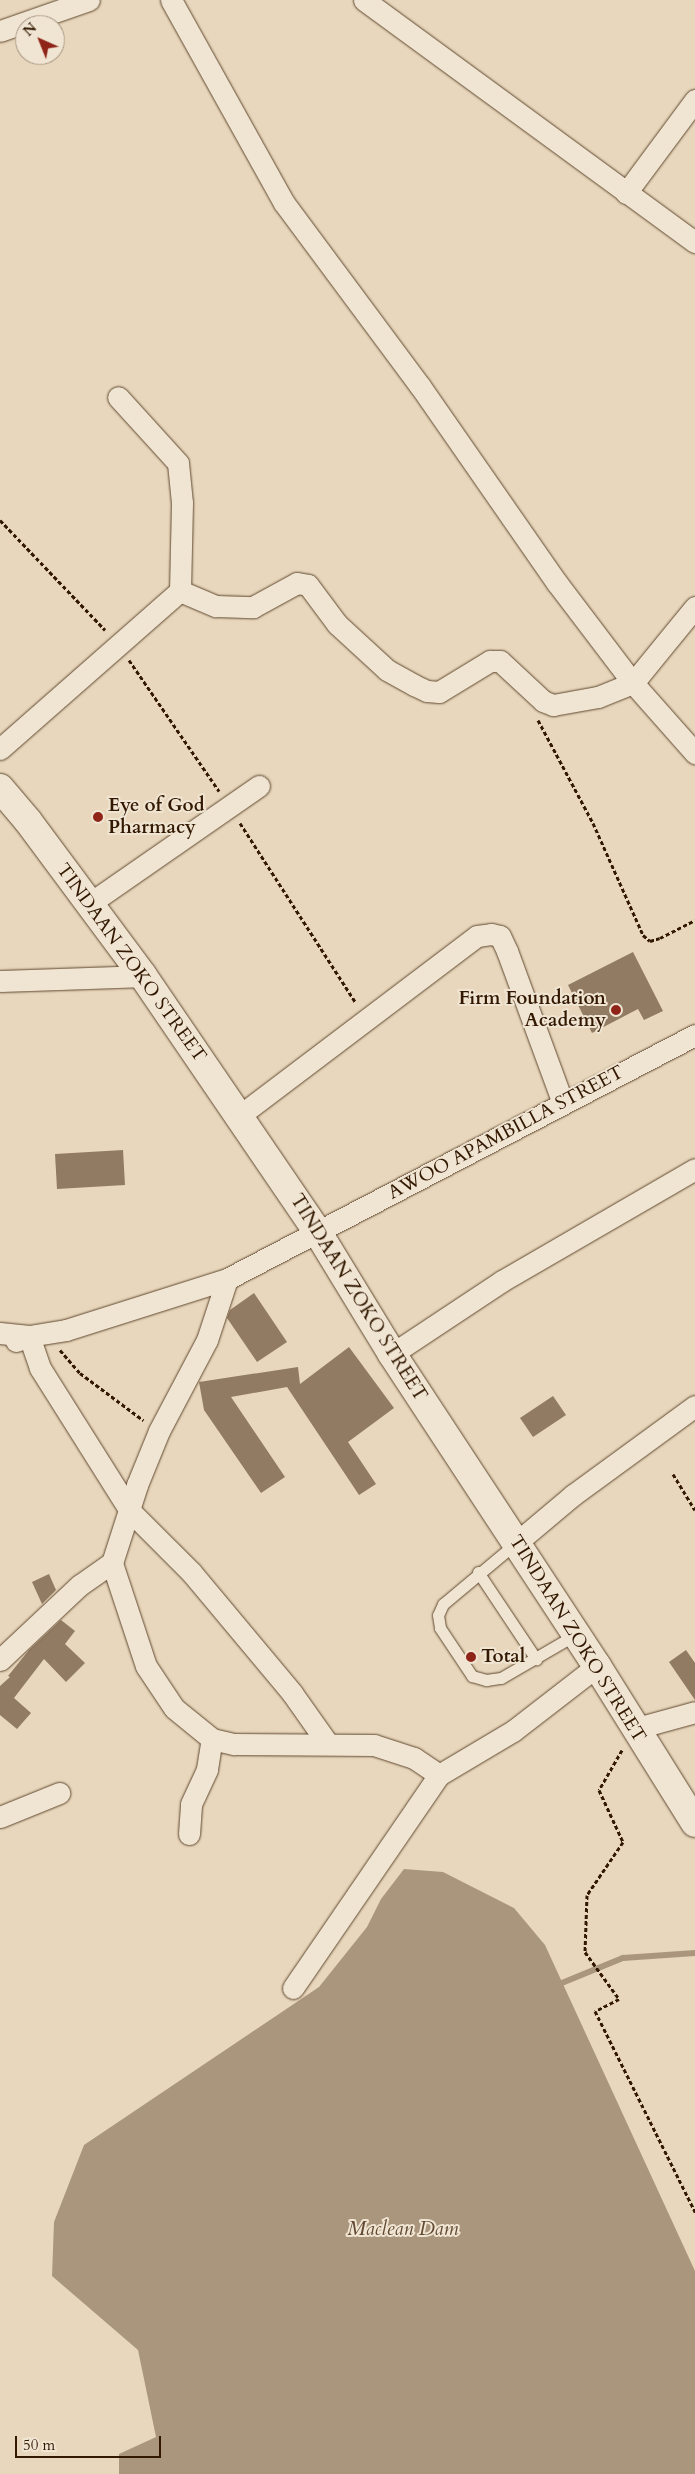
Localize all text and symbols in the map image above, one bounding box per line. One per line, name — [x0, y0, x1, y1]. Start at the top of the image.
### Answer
north arrow — [15, 15, 65, 65]
text: N — [19, 19, 41, 41]
place label: Eye of God Pharmacy — [108, 795, 205, 839]
marker: Eye of God Pharmacy — [92, 811, 104, 823]
street label: TINDAAN ZOKO STREET — [51, 859, 211, 1067]
place label: Firm Foundation Academy — [458, 988, 606, 1032]
marker: Firm Foundation Academy — [610, 1004, 622, 1016]
street label: AWOO APAMBILLA STREET — [384, 1061, 628, 1205]
street label: TINDAAN ZOKO STREET — [285, 1190, 431, 1406]
street label: TINDAAN ZOKO STREET — [504, 1531, 650, 1747]
place label: Total — [481, 1646, 525, 1668]
marker: Total — [465, 1651, 477, 1663]
water label: Maclean Dam — [347, 2216, 459, 2240]
scale bar — [18, 2426, 164, 2458]
text: 50 m — [23, 2435, 55, 2455]

